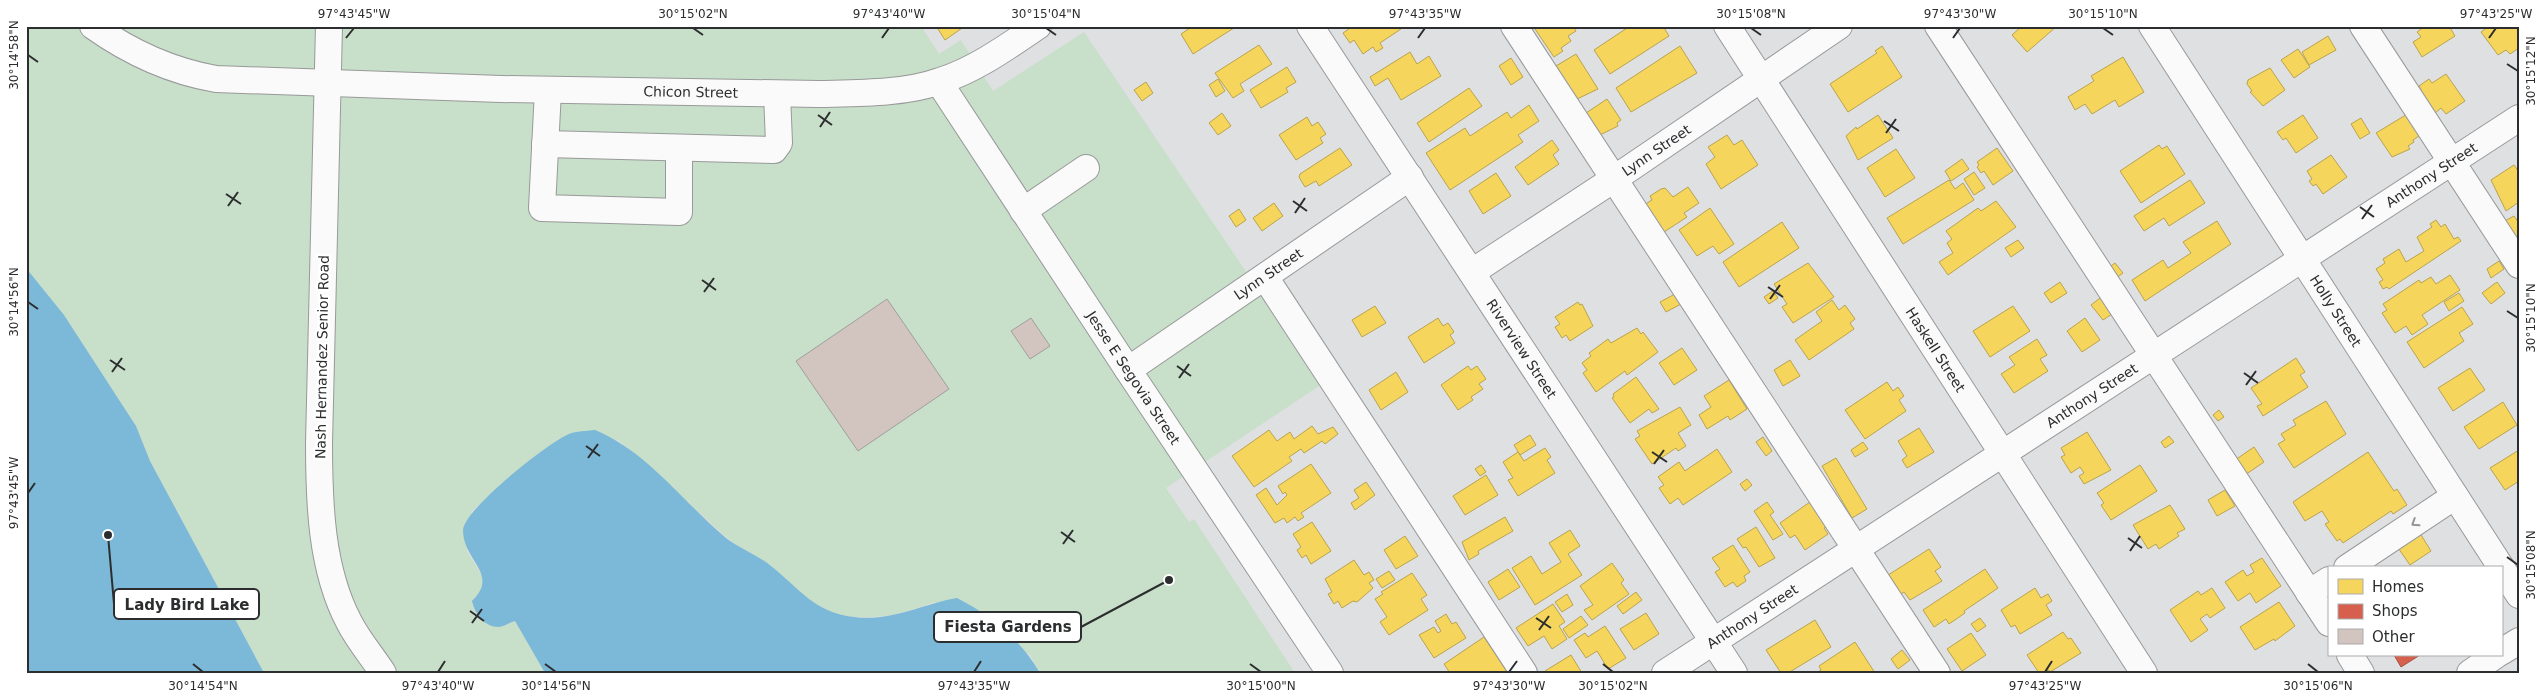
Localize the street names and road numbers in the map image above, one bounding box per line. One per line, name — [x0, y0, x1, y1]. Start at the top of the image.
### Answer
street label: Chicon Street — [643, 83, 739, 101]
street label: Lynn Street — [1619, 121, 1694, 179]
street label: Anthony Street — [2383, 139, 2480, 210]
street label: Lynn Street — [1231, 245, 1306, 303]
street label: Nash Hernandez Senior Road — [312, 255, 332, 459]
street label: Holly Street — [2307, 272, 2365, 350]
street label: Riverview Street — [1483, 296, 1560, 402]
street label: Haskell Street — [1902, 304, 1969, 395]
street label: Jesse E Segovia Street — [1083, 307, 1184, 448]
street label: Anthony Street — [2043, 360, 2141, 431]
street label: Anthony Street — [1704, 581, 1801, 652]

